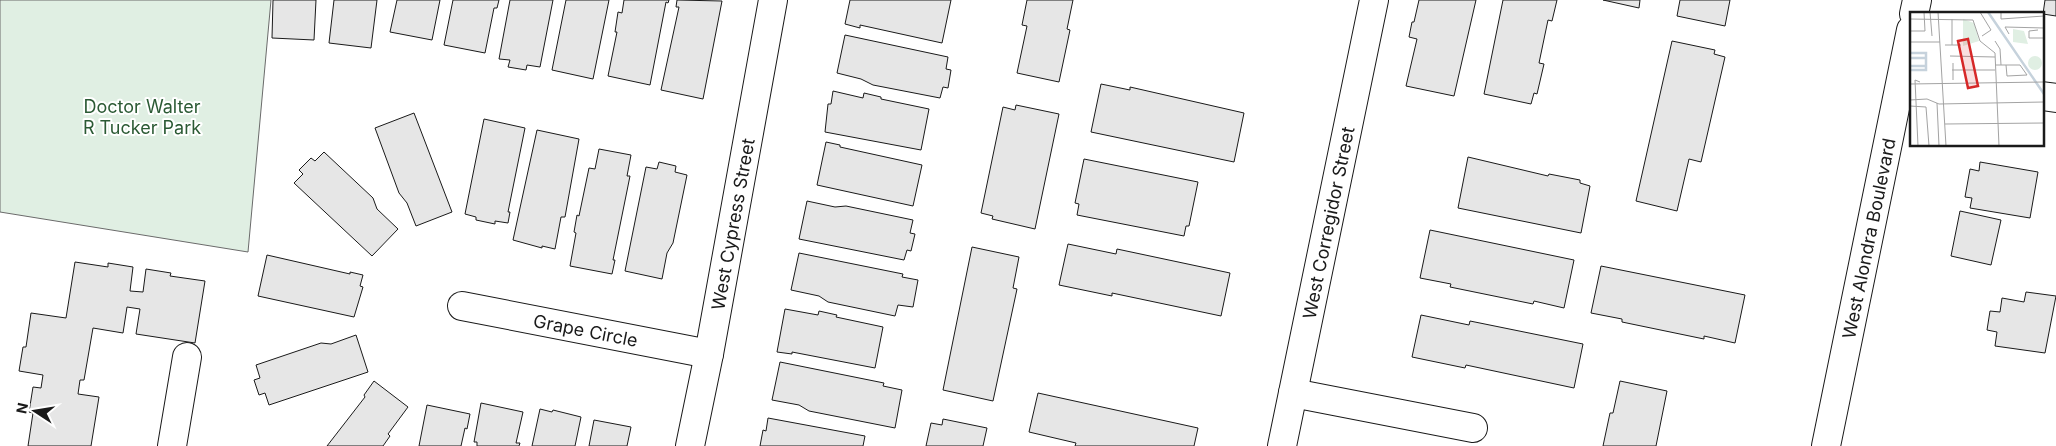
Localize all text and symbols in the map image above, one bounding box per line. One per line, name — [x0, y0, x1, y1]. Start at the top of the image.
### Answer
inset map — [1910, 12, 2044, 146]
park label: Doctor Walter R Tucker Park — [83, 96, 201, 138]
street label: West Corregidor Street — [1298, 125, 1358, 321]
street label: West Cypress Street — [707, 136, 758, 312]
street label: West Alondra Boulevard — [1838, 136, 1899, 341]
street label: Grape Circle — [532, 310, 640, 350]
north arrow — [10, 386, 60, 436]
text: N — [12, 401, 31, 415]

